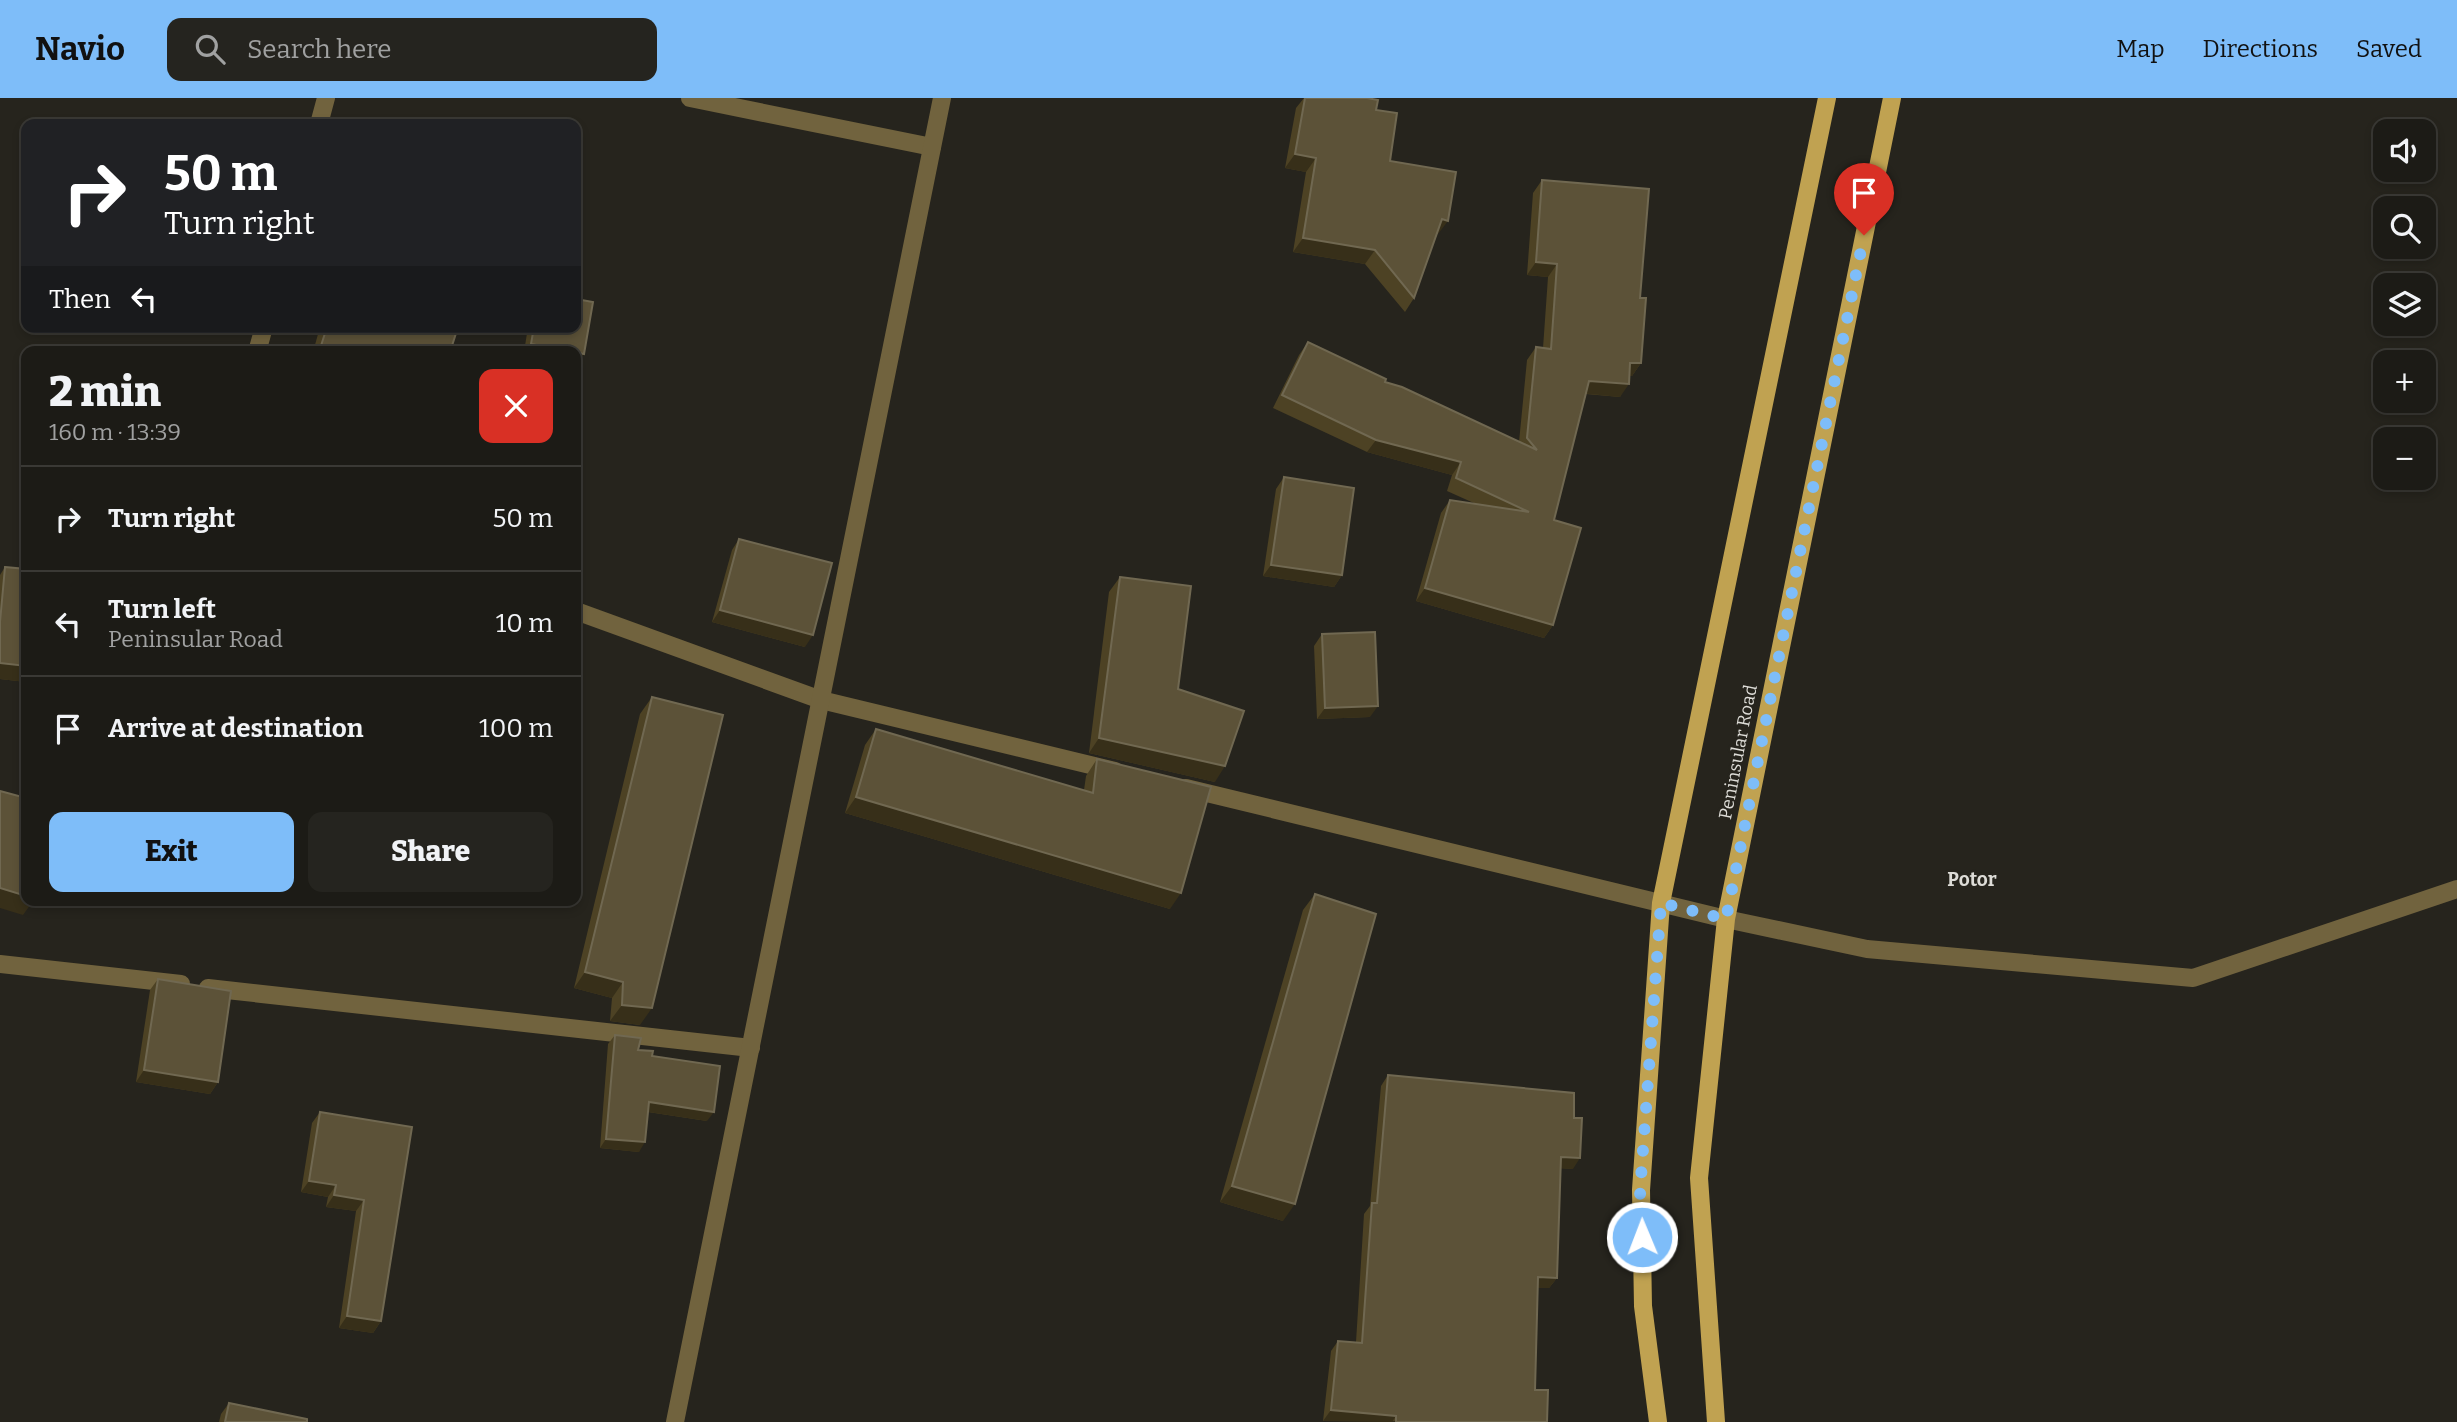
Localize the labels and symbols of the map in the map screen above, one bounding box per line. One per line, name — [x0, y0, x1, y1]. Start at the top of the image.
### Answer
pin — [1834, 163, 1894, 235]
street label: Peninsular Road — [1714, 682, 1762, 821]
district label: Potor — [1947, 868, 1997, 891]
position arrow — [1605, 1200, 1679, 1274]

